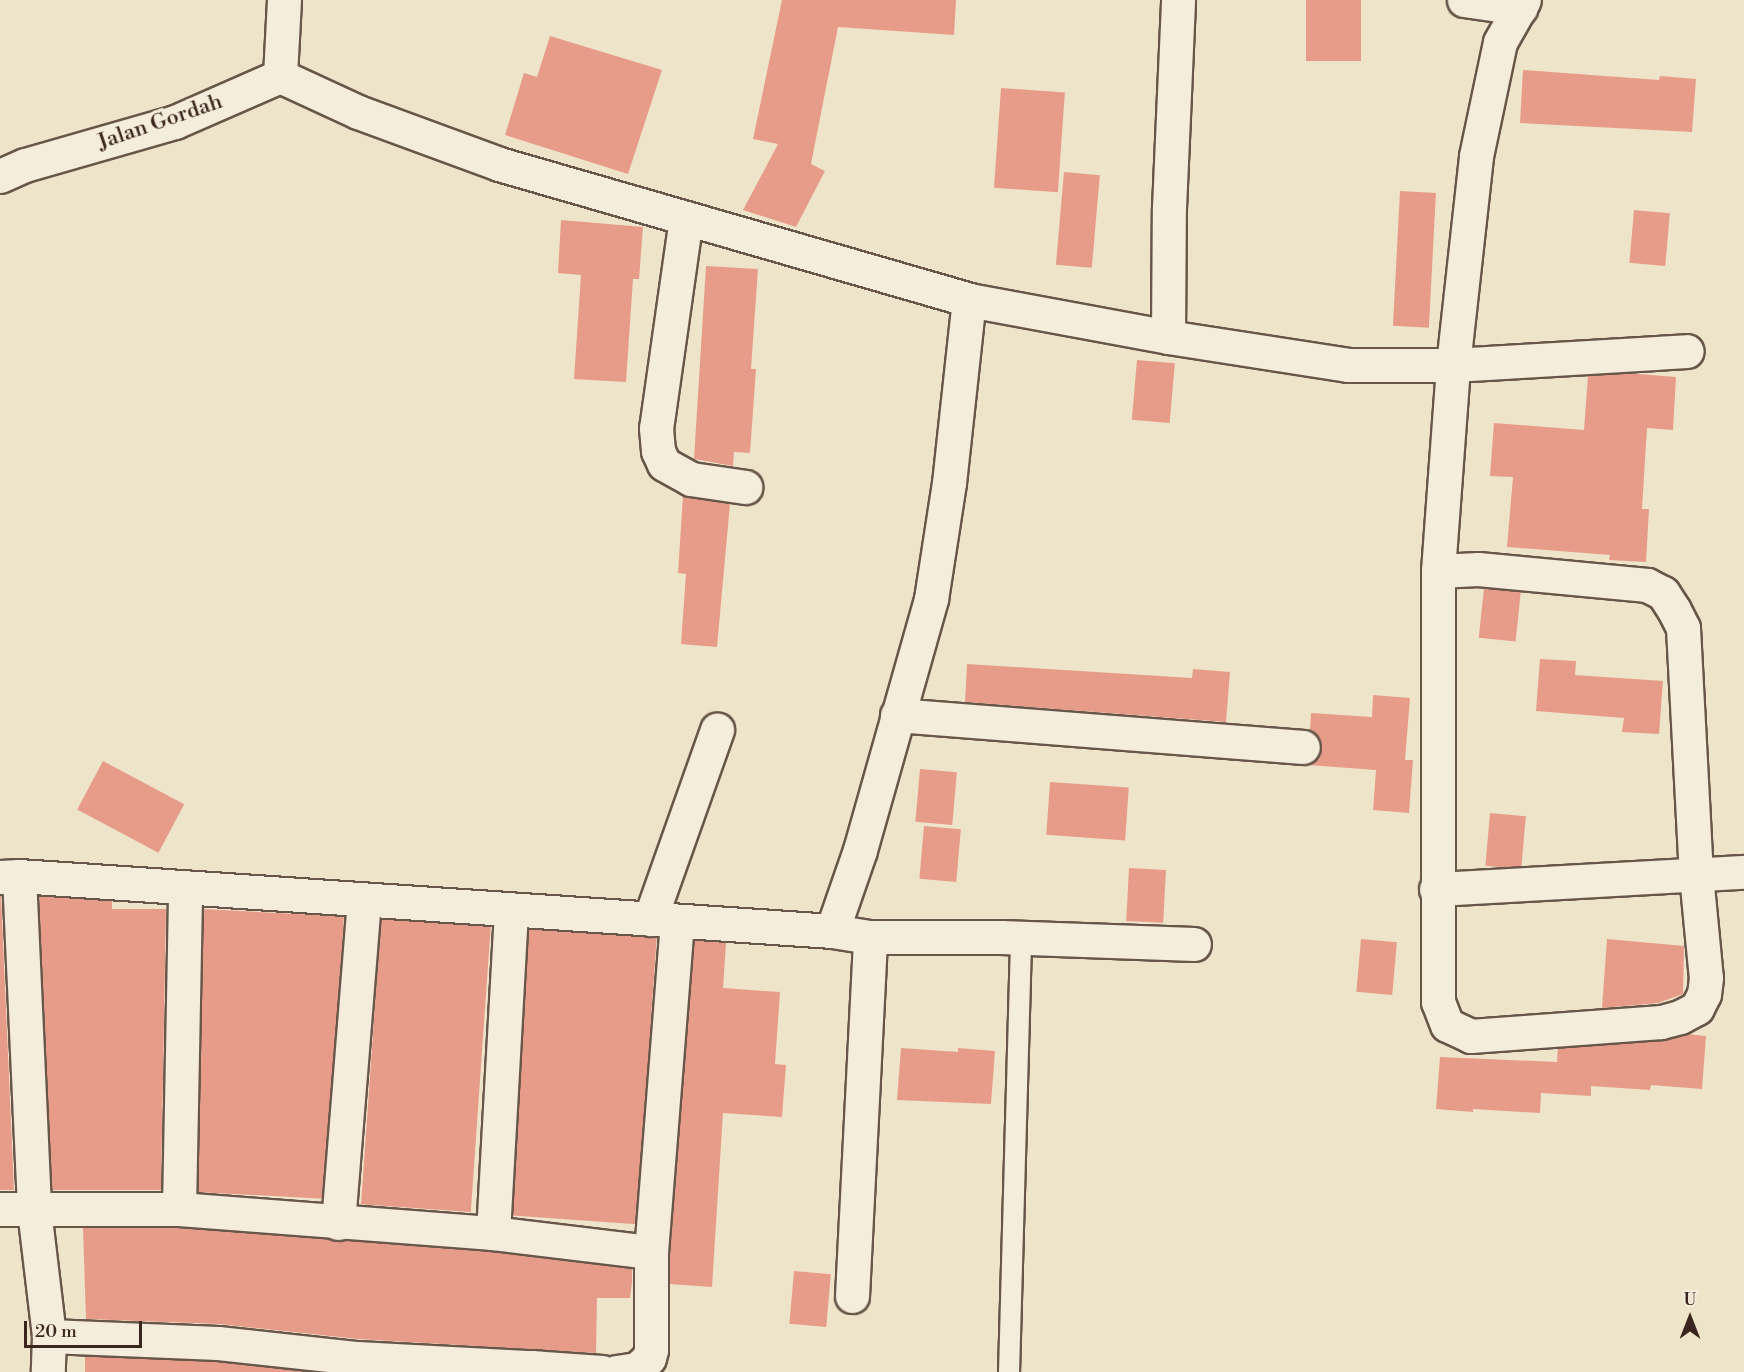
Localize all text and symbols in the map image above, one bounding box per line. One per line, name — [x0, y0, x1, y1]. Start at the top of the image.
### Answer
street label: Jalan Gordah — [94, 88, 226, 156]
north arrow — [1660, 1288, 1720, 1348]
text: U — [1684, 1290, 1696, 1310]
scale bar — [27, 1309, 146, 1347]
text: 20 m — [35, 1320, 77, 1343]

